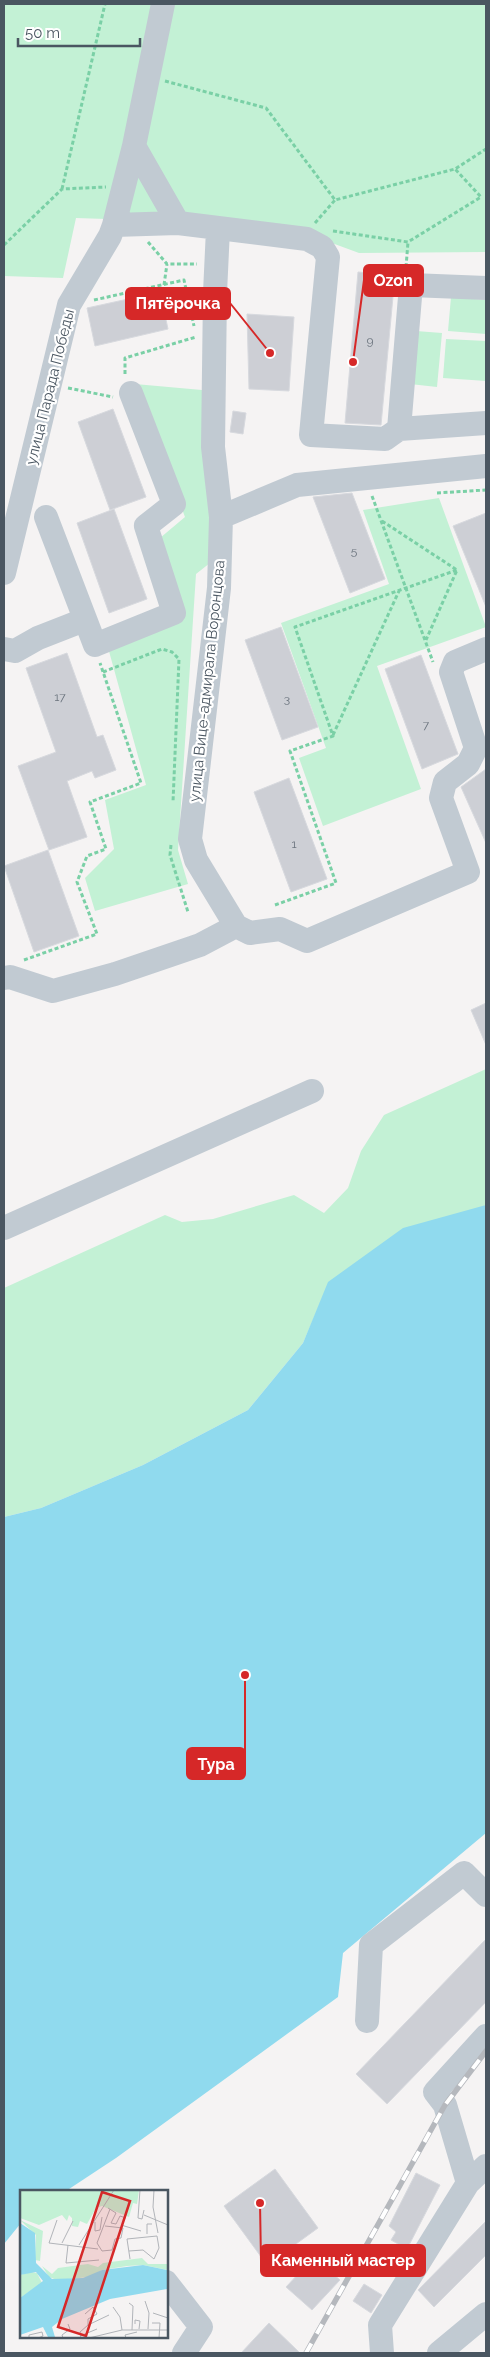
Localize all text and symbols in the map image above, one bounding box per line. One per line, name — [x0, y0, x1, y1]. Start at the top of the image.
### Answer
scale bar — [18, 15, 140, 47]
text: 50 m — [25, 24, 60, 42]
callout: Ozon — [364, 265, 423, 296]
text: Ozon — [373, 271, 413, 290]
callout: Пятёрочка — [126, 288, 230, 319]
text: Пятёрочка — [136, 294, 221, 313]
street label: улица Парада Победы — [22, 307, 78, 467]
house number: 9 — [366, 334, 374, 348]
house number: 5 — [351, 544, 358, 558]
street label: улица Вице-адмирала Воронцова — [185, 559, 229, 803]
house number: 17 — [54, 690, 66, 704]
house number: 3 — [284, 692, 290, 706]
house number: 7 — [423, 718, 430, 732]
house number: 1 — [291, 837, 297, 851]
callout: Тура — [187, 1748, 245, 1779]
text: Тура — [197, 1755, 235, 1774]
inset map — [20, 2190, 168, 2337]
callout: Каменный мастер — [261, 2245, 425, 2276]
text: Каменный мастер — [271, 2251, 415, 2270]

